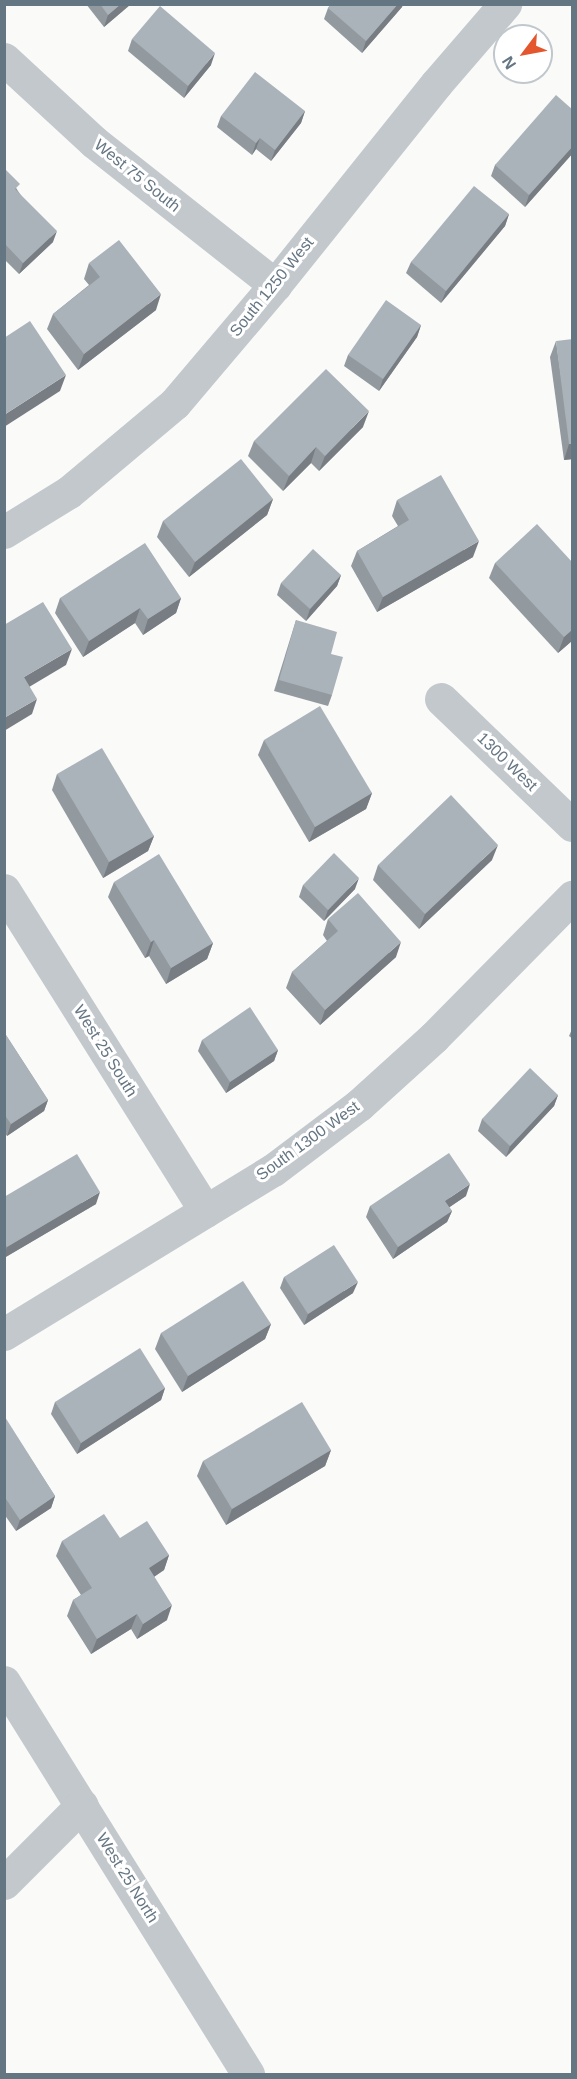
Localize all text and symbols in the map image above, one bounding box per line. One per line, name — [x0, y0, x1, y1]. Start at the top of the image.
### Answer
north arrow — [493, 24, 553, 84]
text: N — [499, 53, 519, 72]
street label: West 75 South — [90, 136, 184, 216]
street label: South 1250 West — [226, 233, 318, 341]
street label: 1300 West — [473, 729, 541, 795]
street label: West 25 South — [69, 1002, 141, 1100]
street label: South 1300 West — [253, 1097, 363, 1185]
street label: West 25 North — [92, 1830, 162, 1926]

